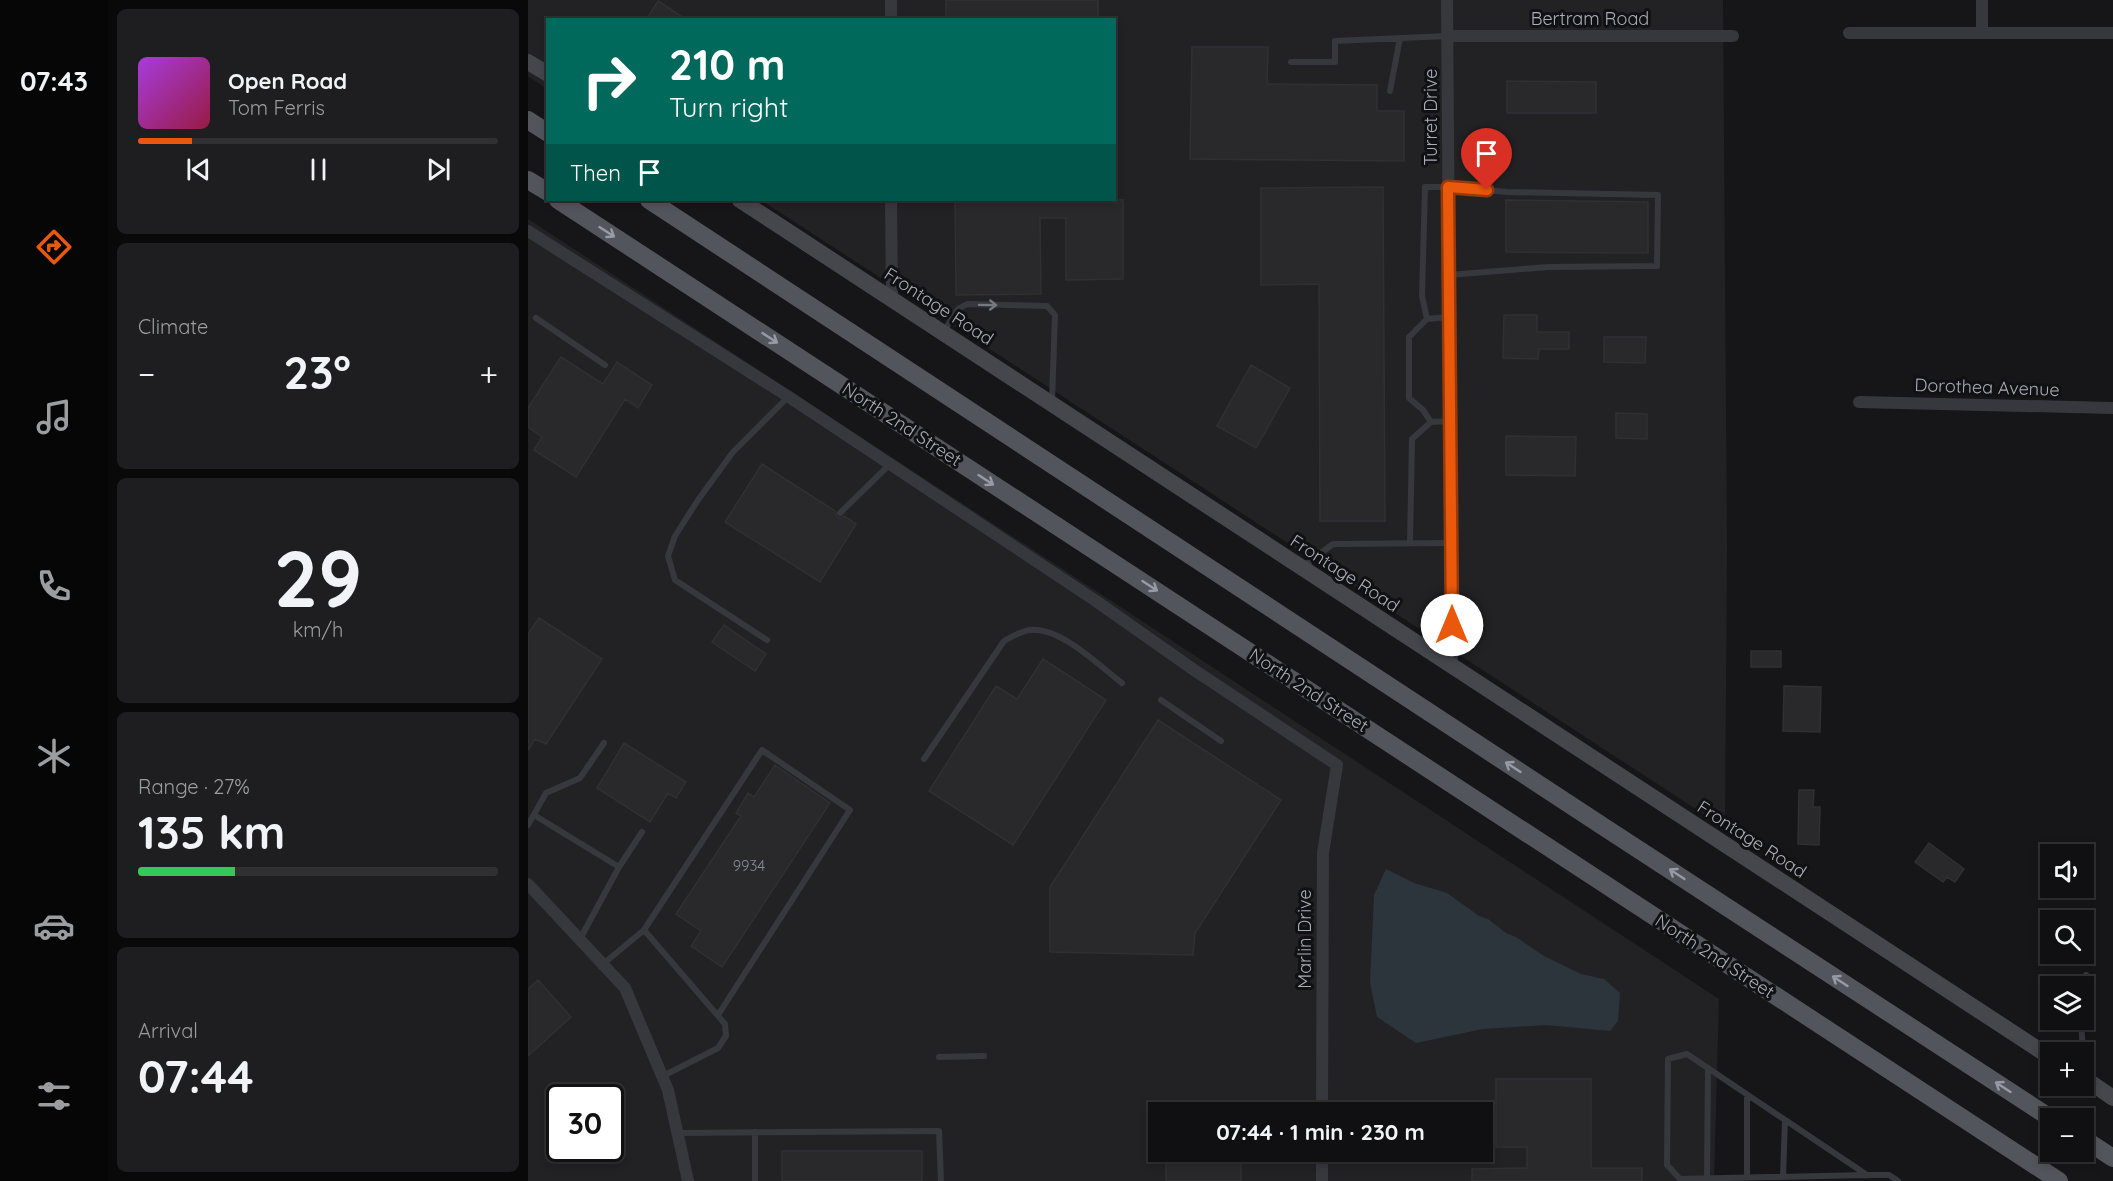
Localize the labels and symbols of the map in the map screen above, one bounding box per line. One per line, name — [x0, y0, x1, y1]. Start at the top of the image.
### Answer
street label: Bertram Road — [1531, 7, 1649, 30]
street label: Turret Drive — [1419, 69, 1442, 165]
pin — [1461, 128, 1512, 190]
one-way arrow — [598, 226, 615, 238]
street label: Frontage Road — [880, 262, 998, 350]
one-way arrow — [978, 299, 998, 310]
one-way arrow — [762, 332, 779, 345]
street label: Dorothea Avenue — [1914, 373, 2060, 401]
street label: North 2nd Street — [838, 377, 966, 471]
one-way arrow — [978, 473, 995, 486]
street label: Frontage Road — [1286, 529, 1404, 617]
one-way arrow — [1141, 580, 1157, 592]
position arrow — [1420, 593, 1484, 657]
street label: North 2nd Street — [1245, 643, 1373, 737]
one-way arrow — [1505, 761, 1522, 774]
street label: Frontage Road — [1693, 795, 1811, 883]
house number: 9934 — [733, 856, 765, 875]
one-way arrow — [1668, 868, 1685, 881]
street label: Marlin Drive — [1293, 889, 1316, 989]
street label: North 2nd Street — [1651, 909, 1779, 1003]
one-way arrow — [1832, 974, 1849, 986]
one-way arrow — [1996, 1081, 2012, 1093]
speed limit sign: 30 — [546, 1084, 624, 1162]

